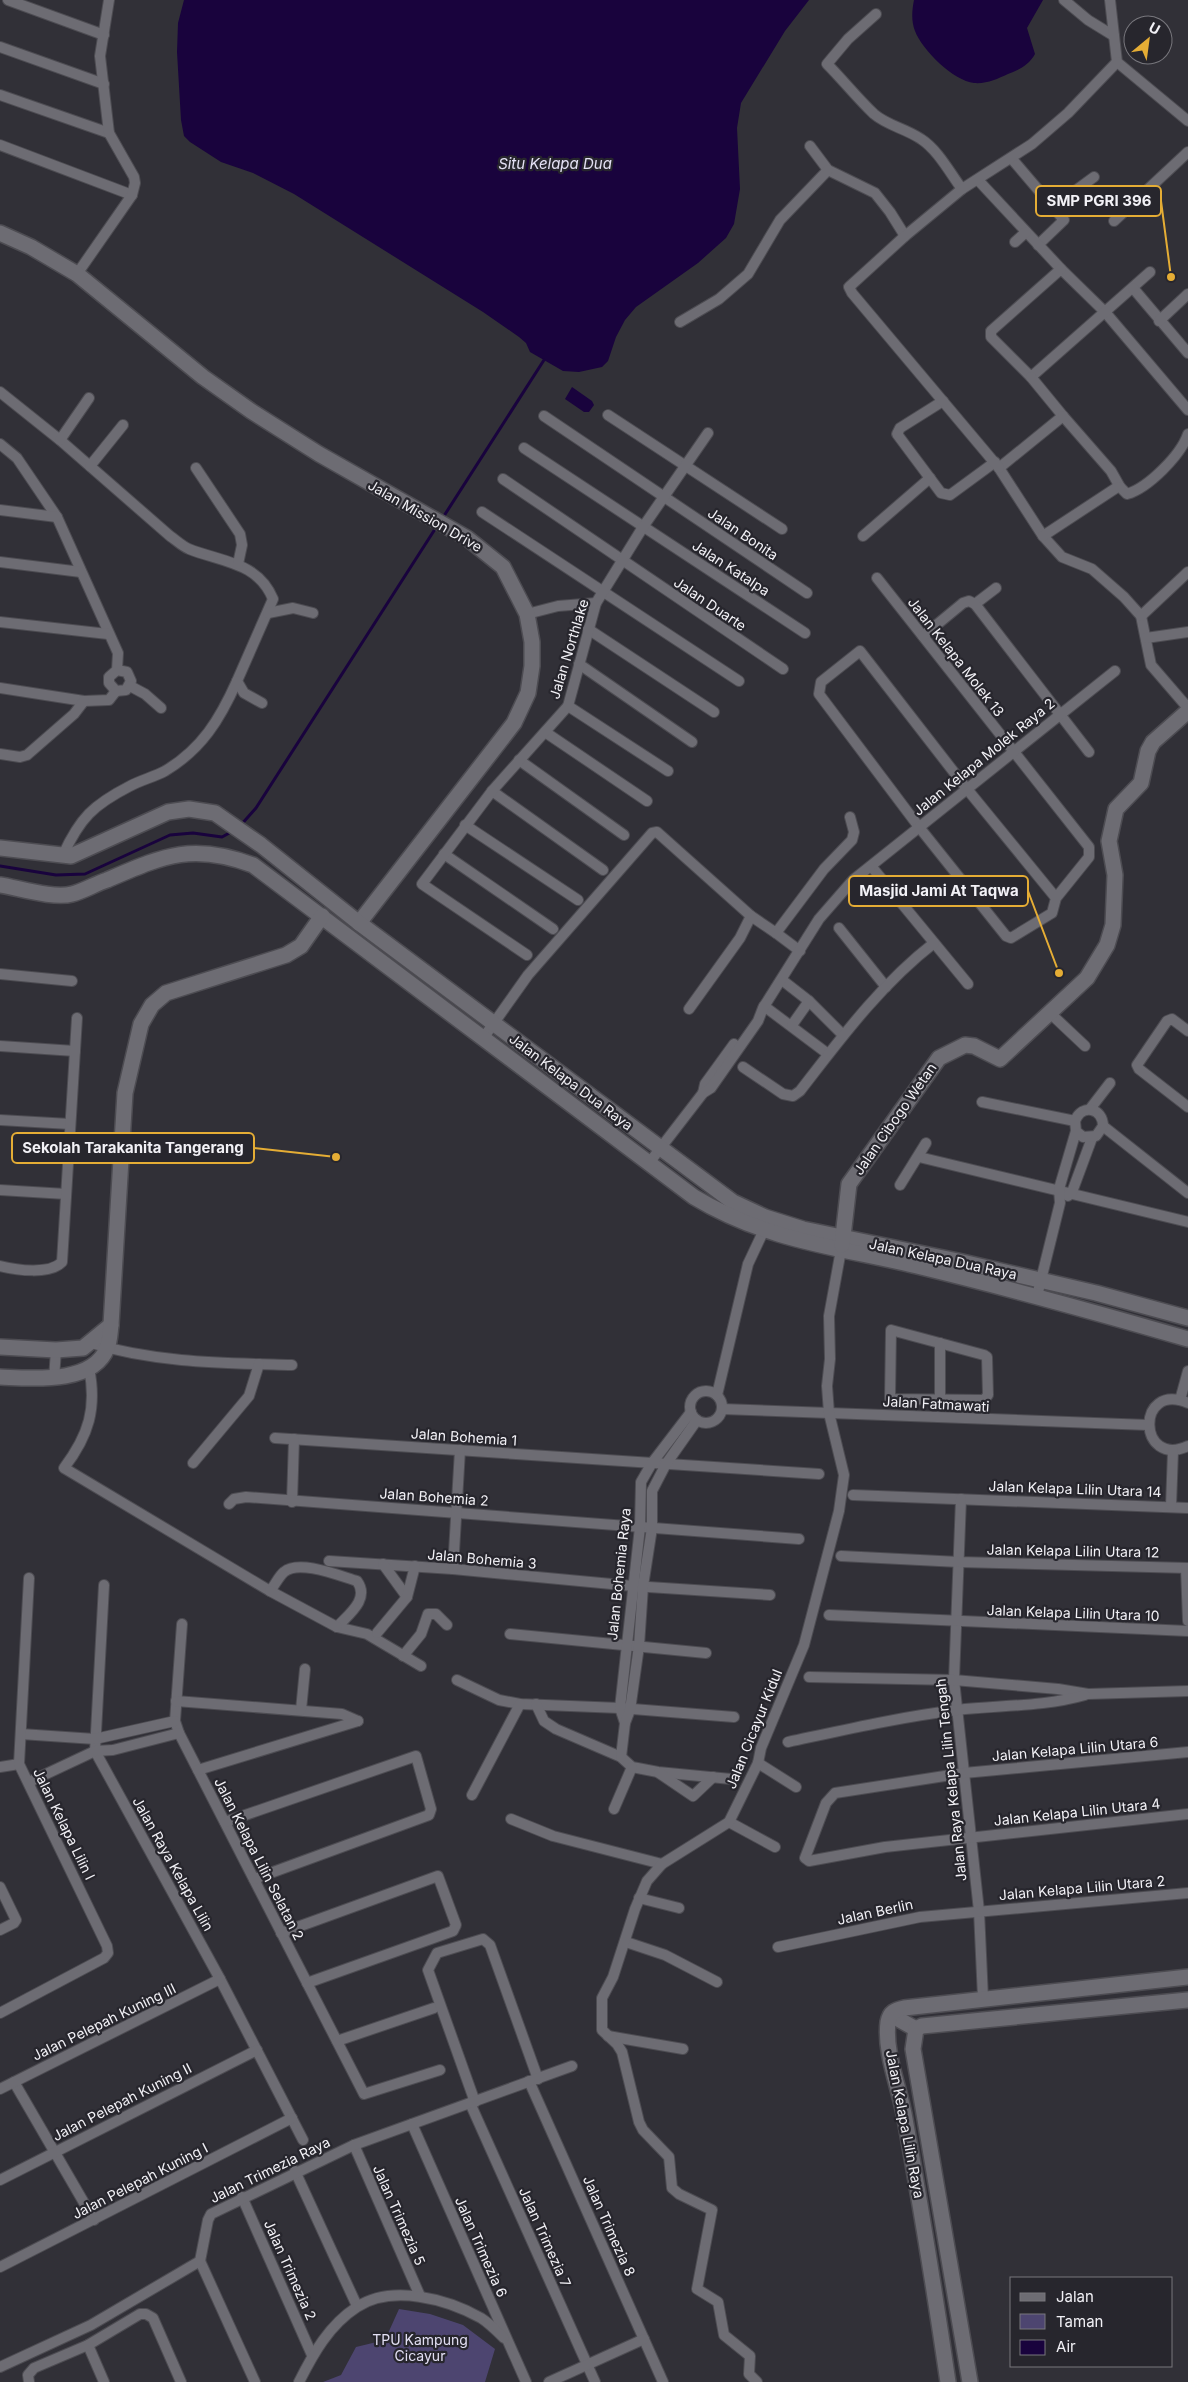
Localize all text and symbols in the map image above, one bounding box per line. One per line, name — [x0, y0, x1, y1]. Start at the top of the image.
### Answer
north arrow — [1123, 15, 1173, 65]
text: U — [1146, 18, 1163, 38]
water label: Situ Kelapa Dua — [498, 154, 612, 173]
callout: SMP PGRI 396 — [1036, 186, 1161, 216]
text: SMP PGRI 396 — [1047, 191, 1152, 210]
street label: Jalan Mission Drive — [365, 476, 485, 555]
street label: Jalan Bonita — [705, 504, 782, 563]
street label: Jalan Katalpa — [689, 536, 773, 599]
street label: Jalan Duarte — [671, 573, 750, 634]
street label: Jalan Kelapa Molek 13 — [905, 594, 1008, 720]
street label: Jalan Northlake — [545, 597, 592, 701]
street label: Jalan Kelapa Molek Raya 2 — [910, 694, 1058, 819]
callout: Masjid Jami At Taqwa — [849, 876, 1028, 906]
text: Masjid Jami At Taqwa — [859, 881, 1019, 900]
street label: Jalan Kelapa Dua Raya — [506, 1030, 637, 1134]
street label: Jalan Cibogo Wetan — [850, 1059, 940, 1178]
callout: Sekolah Tarakanita Tangerang — [12, 1133, 254, 1163]
text: Sekolah Tarakanita Tangerang — [22, 1138, 244, 1157]
street label: Jalan Kelapa Dua Raya — [868, 1235, 1018, 1282]
street label: Jalan Fatmawati — [882, 1392, 990, 1415]
street label: Jalan Bohemia 1 — [410, 1424, 518, 1449]
street label: Jalan Kelapa Lilin Utara 14 — [988, 1477, 1162, 1500]
street label: Jalan Bohemia 2 — [379, 1484, 489, 1509]
street label: Jalan Bohemia Raya — [603, 1507, 634, 1641]
street label: Jalan Kelapa Lilin Utara 12 — [987, 1540, 1159, 1561]
street label: Jalan Bohemia 3 — [427, 1545, 537, 1572]
street label: Jalan Kelapa Lilin Utara 10 — [986, 1601, 1160, 1624]
street label: Jalan Cicayur Kidul — [722, 1667, 785, 1791]
street label: Jalan Raya Kelapa Lilin Tengah — [931, 1678, 970, 1882]
street label: Jalan Kelapa Lilin Utara 6 — [991, 1733, 1159, 1764]
street label: Jalan Kelapa Lilin I — [30, 1765, 99, 1882]
street label: Jalan Kelapa Lilin Selatan 2 — [211, 1775, 308, 1943]
street label: Jalan Raya Kelapa Lilin — [129, 1794, 217, 1934]
street label: Jalan Kelapa Lilin Utara 4 — [993, 1794, 1161, 1829]
street label: Jalan Kelapa Lilin Utara 2 — [998, 1872, 1166, 1903]
street label: Jalan Berlin — [835, 1895, 914, 1928]
street label: Jalan Pelepah Kuning III — [29, 1979, 178, 2064]
street label: Jalan Kelapa Lilin Raya — [883, 2048, 928, 2199]
street label: Jalan Pelepah Kuning II — [49, 2059, 194, 2144]
street label: Jalan Trimezia Raya — [207, 2133, 333, 2206]
street label: Jalan Pelepah Kuning I — [69, 2139, 211, 2222]
street label: Jalan Trimezia 5 — [370, 2162, 429, 2268]
street label: Jalan Trimezia 8 — [580, 2173, 639, 2279]
street label: Jalan Trimezia 7 — [516, 2184, 575, 2289]
street label: Jalan Trimezia 6 — [452, 2194, 511, 2300]
street label: Jalan Trimezia 2 — [261, 2217, 320, 2323]
legend — [1010, 2277, 1173, 2367]
text: Jalan — [1056, 2287, 1094, 2306]
text: Taman — [1056, 2312, 1103, 2331]
park label: TPU Kampung Cicayur — [372, 2331, 468, 2364]
text: Air — [1056, 2337, 1076, 2356]

